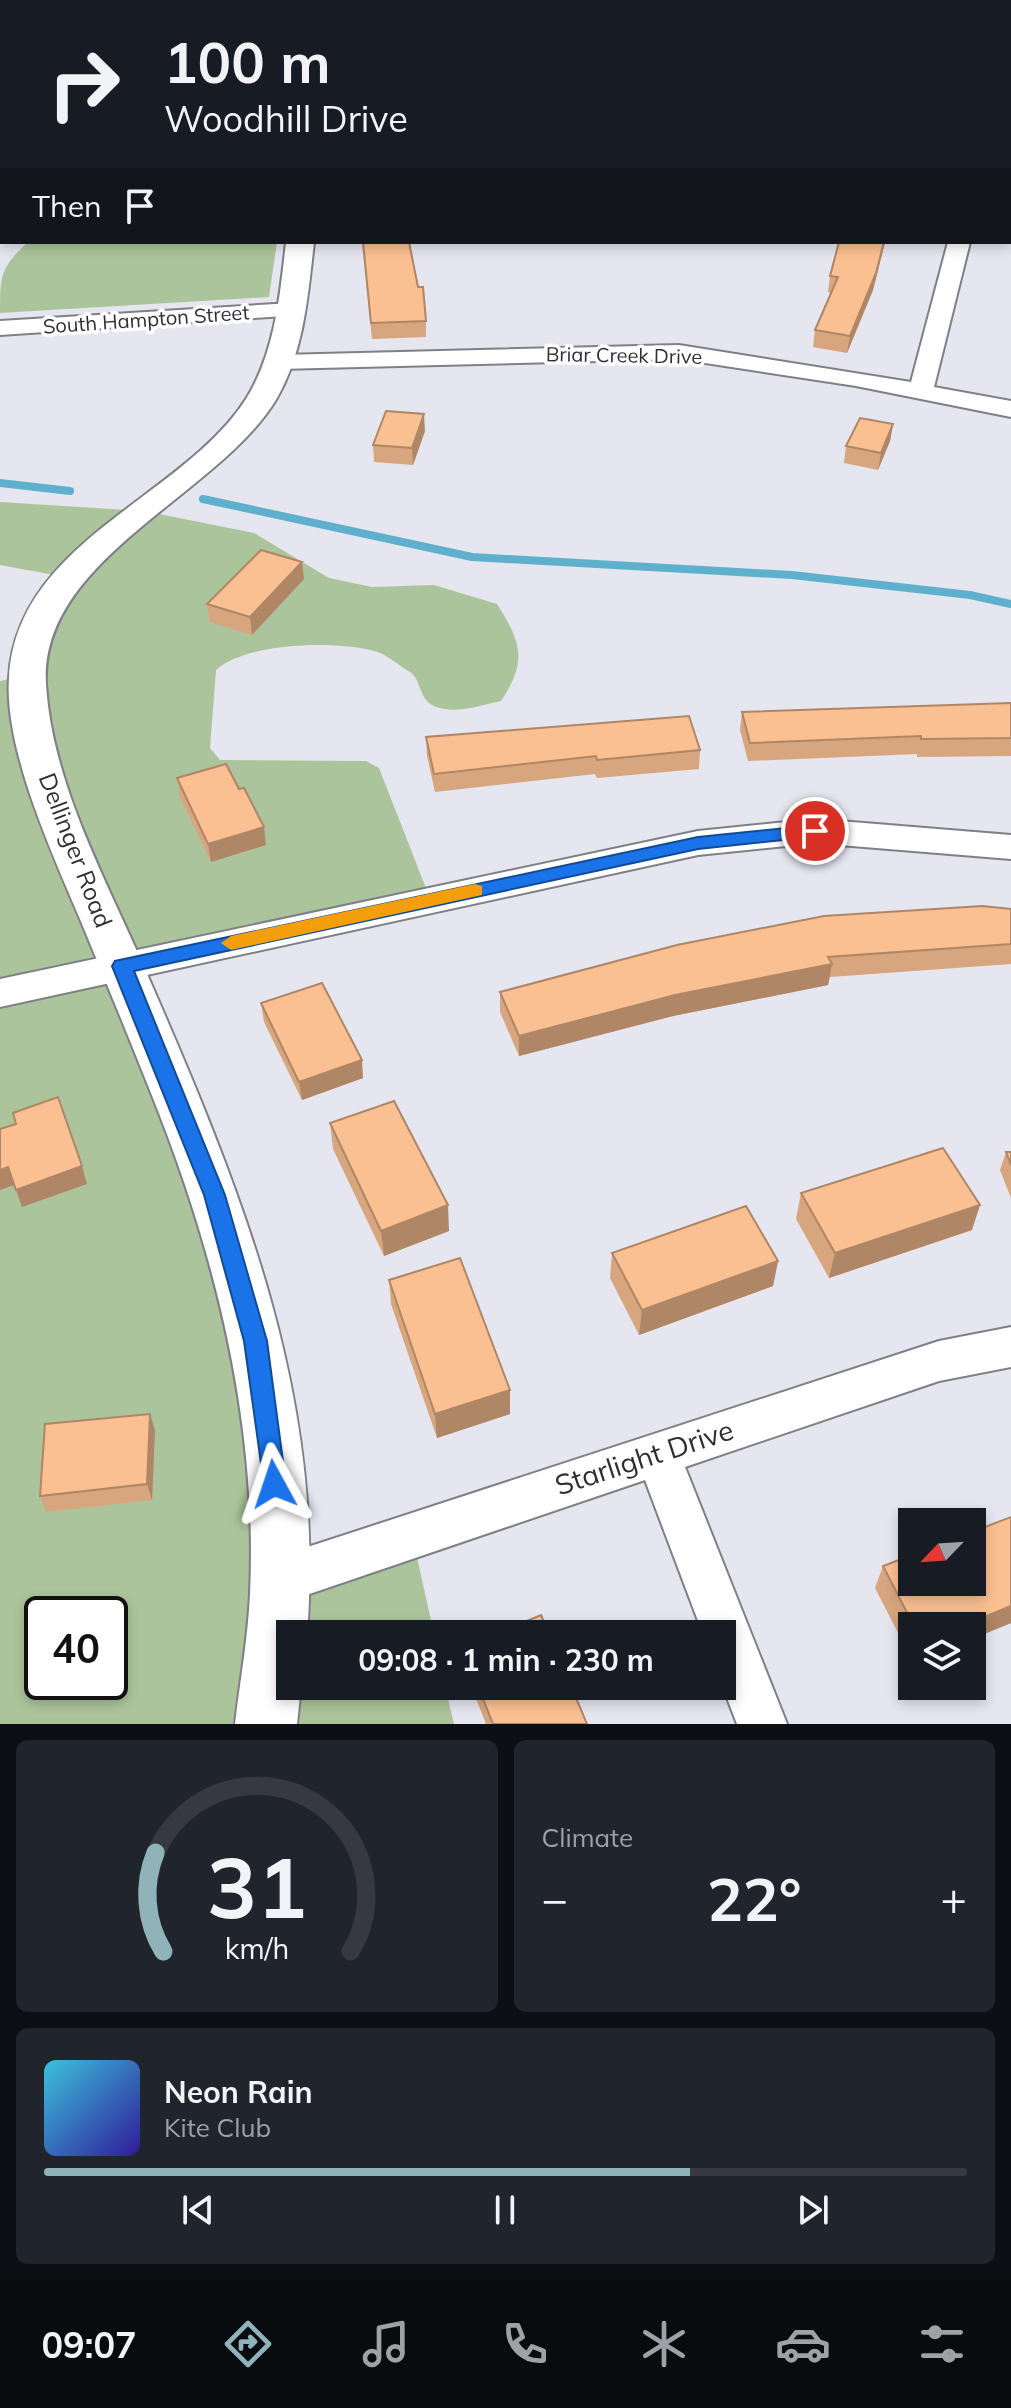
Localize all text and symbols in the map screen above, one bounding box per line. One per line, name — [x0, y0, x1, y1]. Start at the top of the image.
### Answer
text: 100 m — [164, 27, 331, 97]
icon: right — [32, 32, 136, 136]
text: Woodhill Drive — [164, 96, 408, 141]
icon: arrive — [118, 184, 162, 228]
text: Then — [32, 187, 102, 225]
street label: South Hampton Street — [42, 299, 250, 339]
street label: Briar Creek Drive — [546, 341, 702, 369]
street label: Dellinger Road — [33, 768, 119, 932]
pin — [781, 797, 849, 865]
icon: arrive — [793, 809, 837, 853]
street label: Starlight Drive — [550, 1412, 738, 1502]
position arrow — [232, 1442, 316, 1526]
north arrow — [898, 1508, 986, 1596]
map controls — [898, 1508, 986, 1700]
speed limit sign: 40 — [24, 1596, 128, 1700]
button: layers — [898, 1612, 986, 1700]
text: 09:08 · 1 min · 230 m — [358, 1641, 654, 1679]
text: Climate — [542, 1821, 633, 1854]
text: 31 — [207, 1834, 307, 1939]
text: 22° — [707, 1861, 802, 1936]
text: − — [542, 1871, 568, 1926]
text: + — [941, 1871, 967, 1926]
text: km/h — [224, 1930, 289, 1966]
text: Neon Rain — [164, 2073, 313, 2111]
text: Kite Club — [164, 2111, 271, 2144]
icon: previous — [176, 2188, 220, 2232]
icon: pause — [483, 2188, 527, 2232]
icon: next — [791, 2188, 835, 2232]
icon: directions — [220, 2316, 276, 2372]
icon: music — [358, 2316, 414, 2372]
icon: phone — [497, 2316, 553, 2372]
icon: climate — [636, 2316, 692, 2372]
icon: car — [775, 2316, 831, 2372]
icon: filters — [914, 2316, 970, 2372]
text: 09:07 — [41, 2322, 137, 2367]

